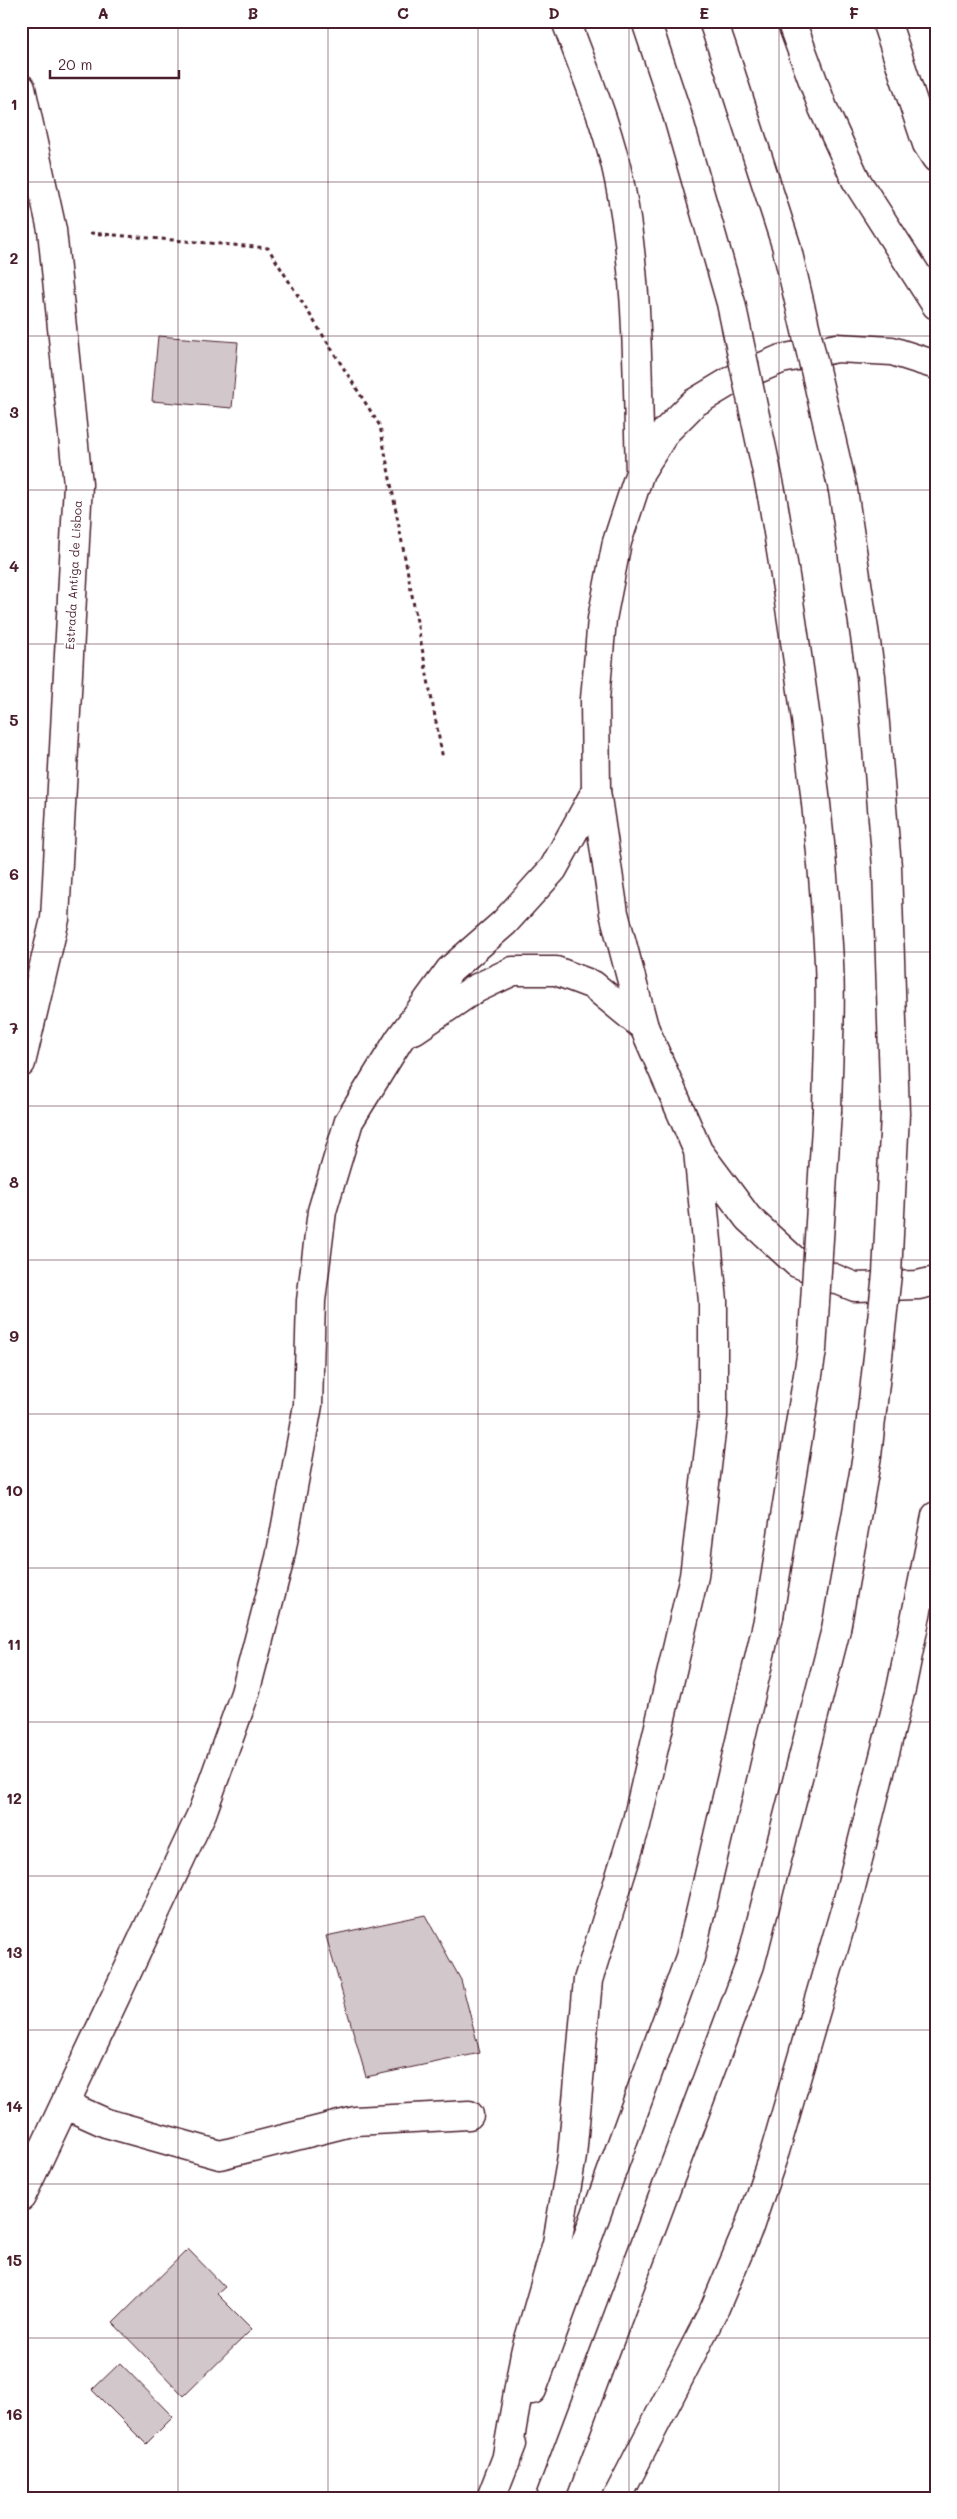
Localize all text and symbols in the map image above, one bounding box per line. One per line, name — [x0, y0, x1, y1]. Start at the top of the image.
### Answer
text: A — [97, 2, 109, 23]
text: B — [248, 2, 258, 23]
text: C — [397, 2, 409, 23]
text: D — [548, 2, 560, 23]
text: E — [699, 2, 709, 23]
text: F — [849, 2, 859, 23]
scale bar — [50, 48, 179, 80]
text: 20 m — [58, 54, 92, 74]
text: 1 — [10, 93, 18, 114]
text: 2 — [10, 247, 19, 268]
text: 3 — [9, 401, 19, 422]
street label: Estrada Antiga de Lisboa — [61, 500, 85, 650]
text: 4 — [9, 555, 19, 576]
text: 5 — [9, 709, 19, 730]
text: 6 — [9, 863, 19, 884]
text: 7 — [10, 1017, 19, 1038]
text: 8 — [9, 1171, 19, 1192]
text: 9 — [9, 1325, 19, 1346]
text: 10 — [5, 1479, 23, 1500]
text: 11 — [7, 1633, 21, 1654]
text: 12 — [6, 1787, 22, 1808]
text: 13 — [6, 1941, 23, 1962]
text: 14 — [5, 2095, 23, 2116]
text: 15 — [6, 2249, 22, 2270]
text: 16 — [6, 2403, 23, 2424]

